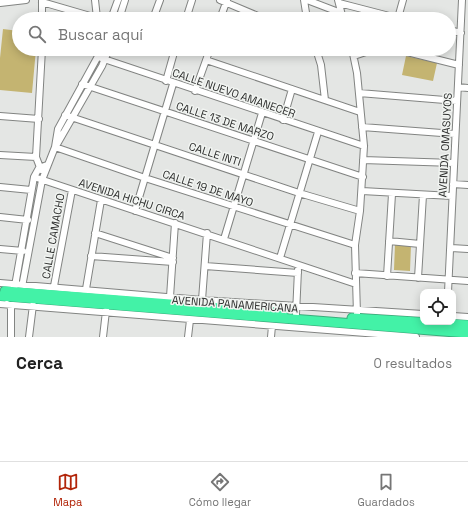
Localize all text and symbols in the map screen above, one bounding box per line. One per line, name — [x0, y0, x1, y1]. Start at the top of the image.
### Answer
search box — [12, 12, 456, 56]
icon: search — [26, 23, 48, 45]
text: Buscar aquí — [58, 25, 143, 44]
street label: CALLE NUEVO AMANECER — [170, 65, 298, 121]
street label: AVENIDA OMASUYOS — [435, 92, 455, 198]
street label: CALLE 13 DE MARZO — [174, 99, 276, 143]
street label: CALLE INTI — [187, 139, 243, 169]
street label: CALLE 19 DE MAYO — [161, 167, 255, 209]
street label: AVENIDA HICHU CIRCA — [77, 175, 187, 223]
street label: CALLE CAMACHO — [39, 192, 67, 280]
map controls — [420, 289, 456, 325]
button: locate — [420, 289, 456, 325]
street label: AVENIDA PANAMERICANA — [171, 293, 299, 315]
text: Cerca — [16, 352, 63, 374]
text: 0 resultados — [373, 355, 452, 372]
tab: Mapa — [53, 471, 82, 509]
tab: Cómo llegar — [189, 471, 251, 509]
tab: Guardados — [358, 471, 415, 509]

